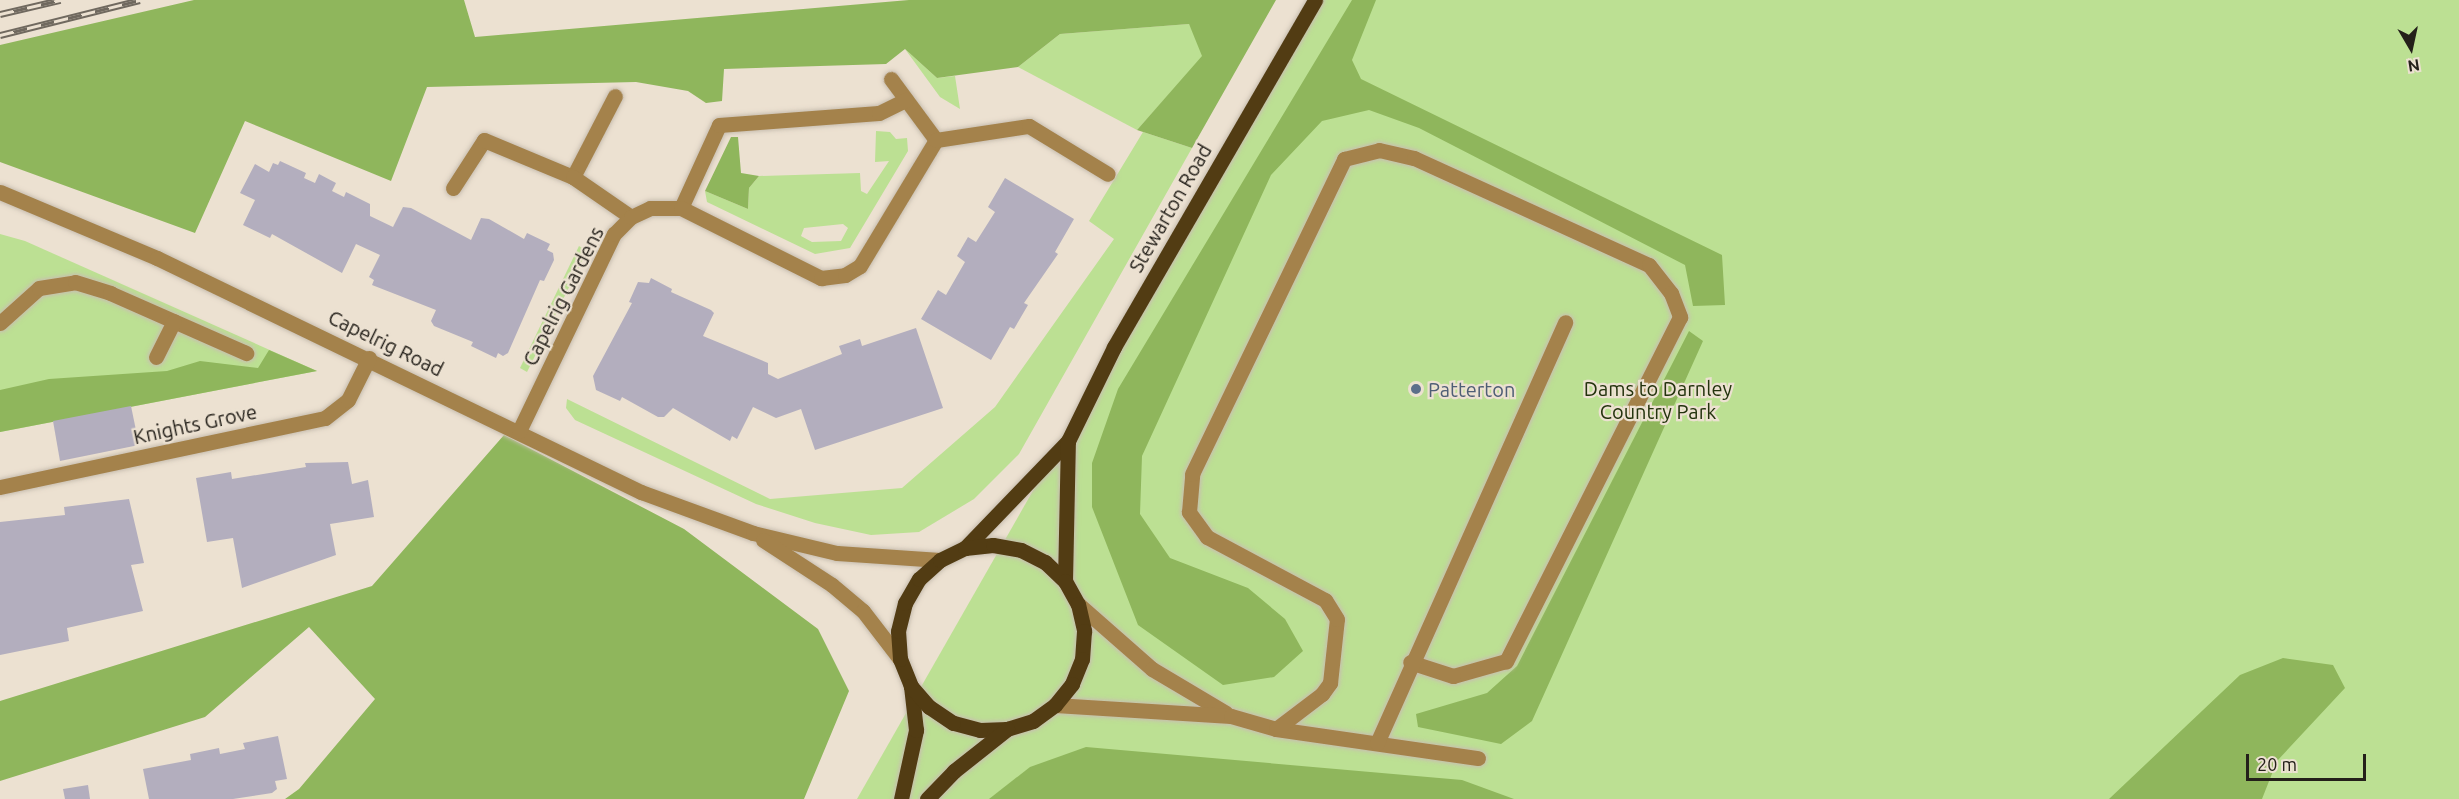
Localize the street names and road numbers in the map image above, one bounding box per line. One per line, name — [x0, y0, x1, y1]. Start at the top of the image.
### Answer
street label: Stewarton Road — [1124, 140, 1216, 276]
street label: Capelrig Gardens — [518, 222, 608, 370]
street label: Capelrig Road — [324, 305, 448, 381]
street label: Knights Grove — [131, 399, 259, 449]

